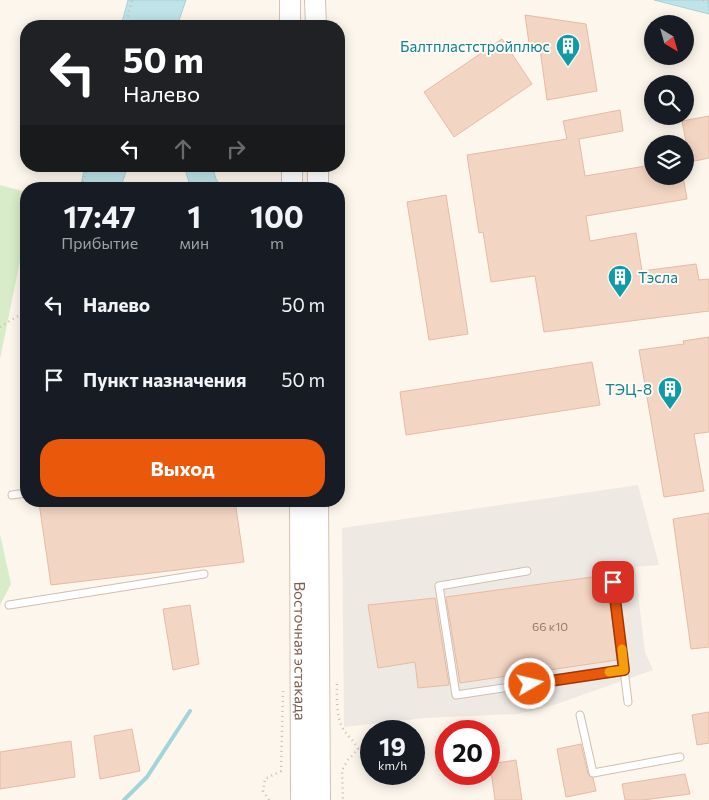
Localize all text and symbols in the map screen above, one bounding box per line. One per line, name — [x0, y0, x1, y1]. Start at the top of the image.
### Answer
north arrow — [644, 15, 694, 65]
map controls — [644, 15, 694, 185]
building icon: Балтпластстройплюс — [555, 33, 581, 67]
text: 50 m — [123, 37, 204, 80]
place label: Балтпластстройплюс — [400, 37, 550, 55]
icon: left — [40, 40, 105, 105]
button: search — [644, 75, 694, 125]
text: Налево — [123, 80, 200, 107]
icon: left — [116, 135, 144, 163]
icon: ahead — [169, 135, 197, 163]
icon: right — [222, 135, 250, 163]
button: layers — [644, 135, 694, 185]
text: 17:47 — [64, 197, 136, 234]
text: 1 — [187, 197, 201, 234]
text: 100 — [250, 197, 304, 234]
text: Прибытие — [61, 233, 138, 252]
text: мин — [179, 233, 209, 252]
text: m — [270, 233, 284, 252]
building icon: Тэсла — [607, 264, 633, 298]
place label: Тэсла — [638, 268, 678, 286]
icon: left — [40, 291, 68, 319]
text: Налево — [83, 293, 150, 316]
text: 50 m — [281, 293, 325, 316]
icon: arrive — [40, 366, 68, 394]
text: Пункт назначения — [83, 368, 246, 391]
text: 50 m — [281, 368, 325, 391]
building icon: ТЭЦ-8 — [657, 376, 683, 410]
place label: ТЭЦ-8 — [605, 380, 652, 398]
button: Выход — [40, 439, 325, 497]
pin — [592, 561, 634, 603]
icon: arrive — [599, 568, 627, 596]
street label: Восточная эстакада — [291, 581, 310, 721]
house number: 66 к10 — [532, 619, 568, 633]
position arrow — [503, 657, 555, 709]
speed limit sign: 20 — [435, 720, 500, 785]
text: 19 — [379, 731, 406, 761]
text: km/h — [378, 758, 407, 772]

